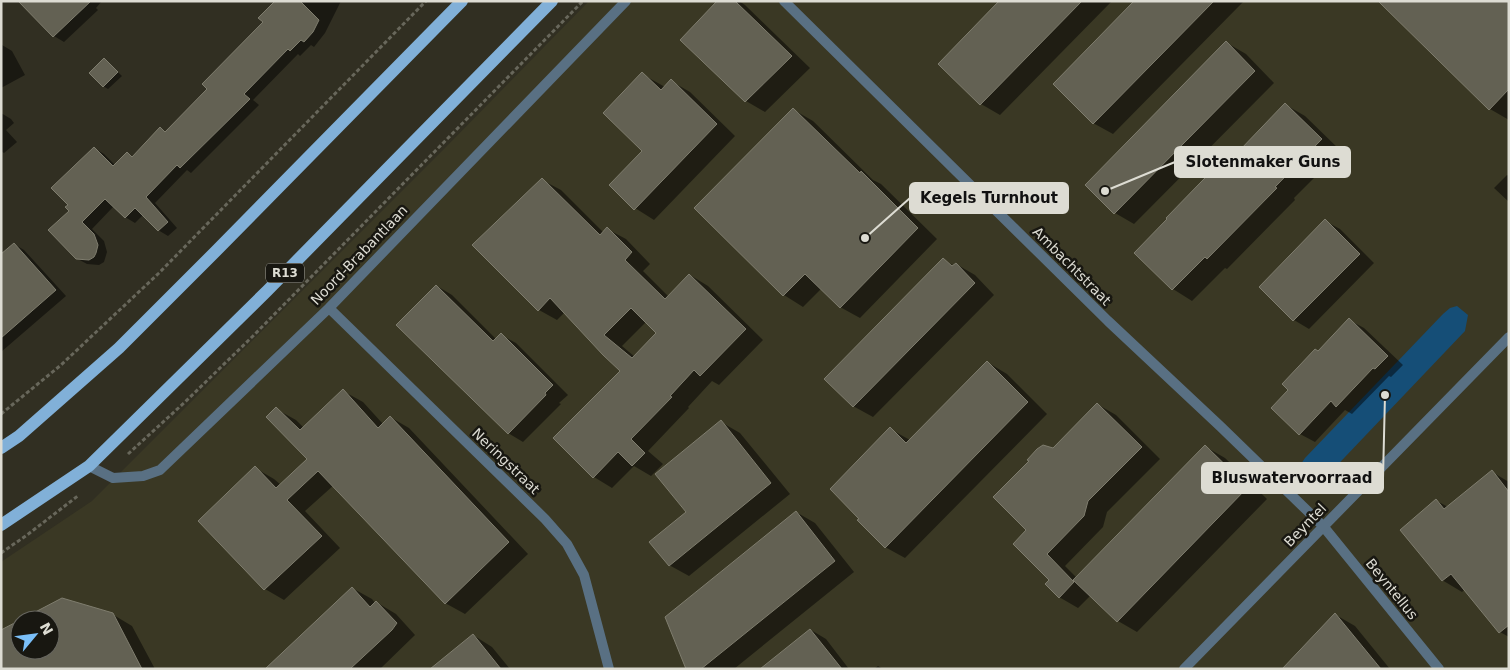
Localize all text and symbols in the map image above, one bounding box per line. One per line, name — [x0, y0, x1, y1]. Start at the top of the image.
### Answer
callout: Slotenmaker Guns — [1175, 147, 1350, 177]
text: Slotenmaker Guns — [1186, 153, 1341, 171]
callout: Kegels Turnhout — [910, 183, 1068, 213]
text: Kegels Turnhout — [920, 189, 1058, 207]
street label: Noord-Brabantlaan — [307, 202, 411, 308]
street label: Ambachtstraat — [1030, 224, 1115, 309]
road number: R13 — [266, 264, 304, 282]
street label: Neringstraat — [469, 425, 543, 498]
callout: Bluswatervoorraad — [1202, 463, 1383, 493]
text: Bluswatervoorraad — [1211, 469, 1373, 487]
street label: Beyntel — [1281, 500, 1329, 550]
street label: Beyntellus — [1363, 555, 1421, 623]
north arrow — [10, 610, 60, 660]
text: N — [37, 620, 56, 638]

